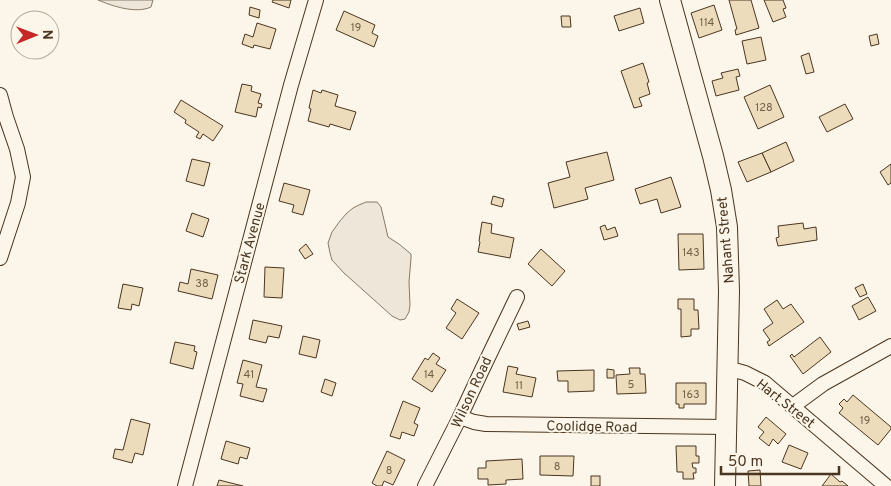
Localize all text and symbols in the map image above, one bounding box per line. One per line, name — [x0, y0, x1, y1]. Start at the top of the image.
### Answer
north arrow — [10, 10, 60, 60]
house number: 114 — [700, 16, 715, 30]
house number: 19 — [351, 21, 361, 35]
text: N — [38, 30, 55, 40]
house number: 128 — [755, 101, 773, 115]
street label: Nahant Street — [714, 196, 739, 284]
street label: Stark Avenue — [231, 201, 269, 286]
house number: 143 — [682, 246, 700, 260]
house number: 38 — [195, 277, 209, 291]
street label: Wilson Road — [448, 354, 496, 431]
house number: 41 — [244, 368, 254, 382]
house number: 14 — [424, 368, 435, 382]
street label: Hart Street — [752, 376, 818, 432]
house number: 5 — [628, 378, 635, 392]
house number: 11 — [515, 379, 523, 393]
house number: 163 — [682, 388, 700, 402]
house number: 19 — [860, 414, 870, 428]
street label: Coolidge Road — [546, 418, 638, 437]
scale bar — [721, 444, 838, 476]
text: 50 m — [728, 453, 763, 472]
house number: 8 — [554, 460, 560, 474]
house number: 8 — [386, 464, 392, 478]

